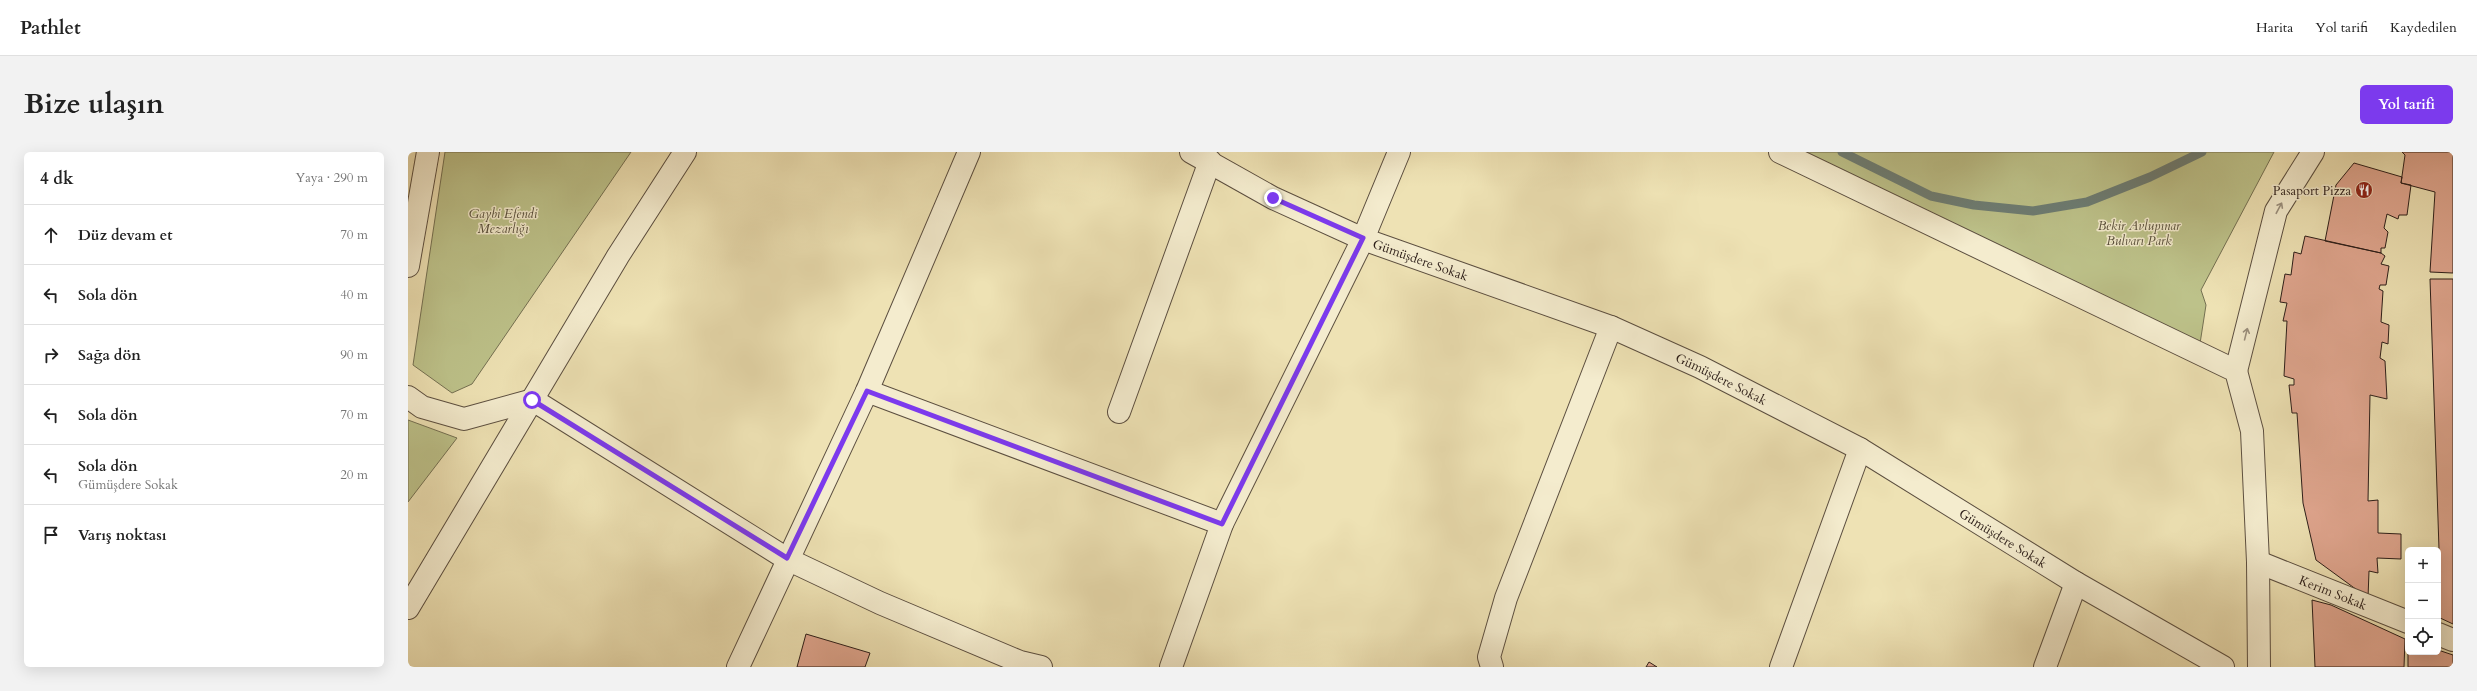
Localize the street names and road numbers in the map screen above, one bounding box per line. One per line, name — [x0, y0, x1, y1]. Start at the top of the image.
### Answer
street label: Gümüşdere Sokak — [1370, 235, 1470, 286]
street label: Gümüşdere Sokak — [1673, 349, 1770, 410]
street label: Gümüşdere Sokak — [1955, 505, 2050, 573]
street label: Kerim Sokak — [2296, 571, 2369, 615]

